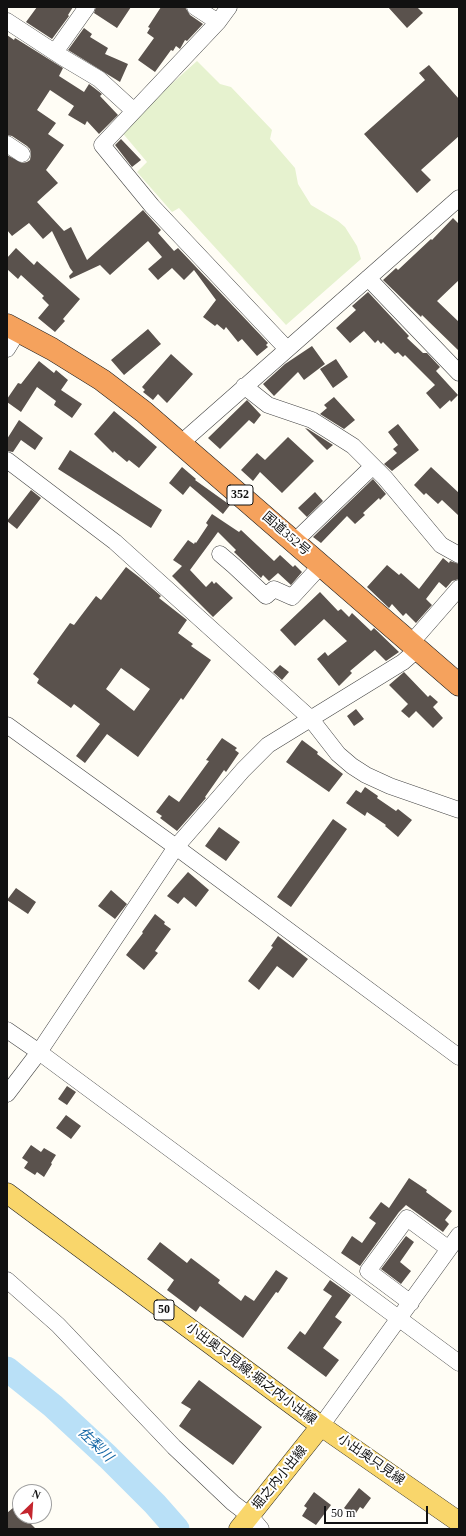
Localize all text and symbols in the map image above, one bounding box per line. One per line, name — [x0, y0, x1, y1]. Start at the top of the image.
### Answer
road number: 352 — [227, 485, 253, 505]
street label: 国道352号 — [259, 509, 313, 559]
road number: 50 — [154, 1300, 174, 1320]
street label: 小出奥只見線;堀之内小出線 — [183, 1320, 319, 1428]
water label: 佐梨川 — [74, 1424, 116, 1466]
street label: 小出奥只見線 — [335, 1431, 407, 1489]
street label: 堀之内小出線 — [249, 1443, 311, 1513]
north arrow — [12, 1484, 52, 1524]
text: N — [31, 1487, 43, 1501]
scale bar — [326, 1498, 430, 1524]
text: 50 m — [331, 1506, 355, 1520]

